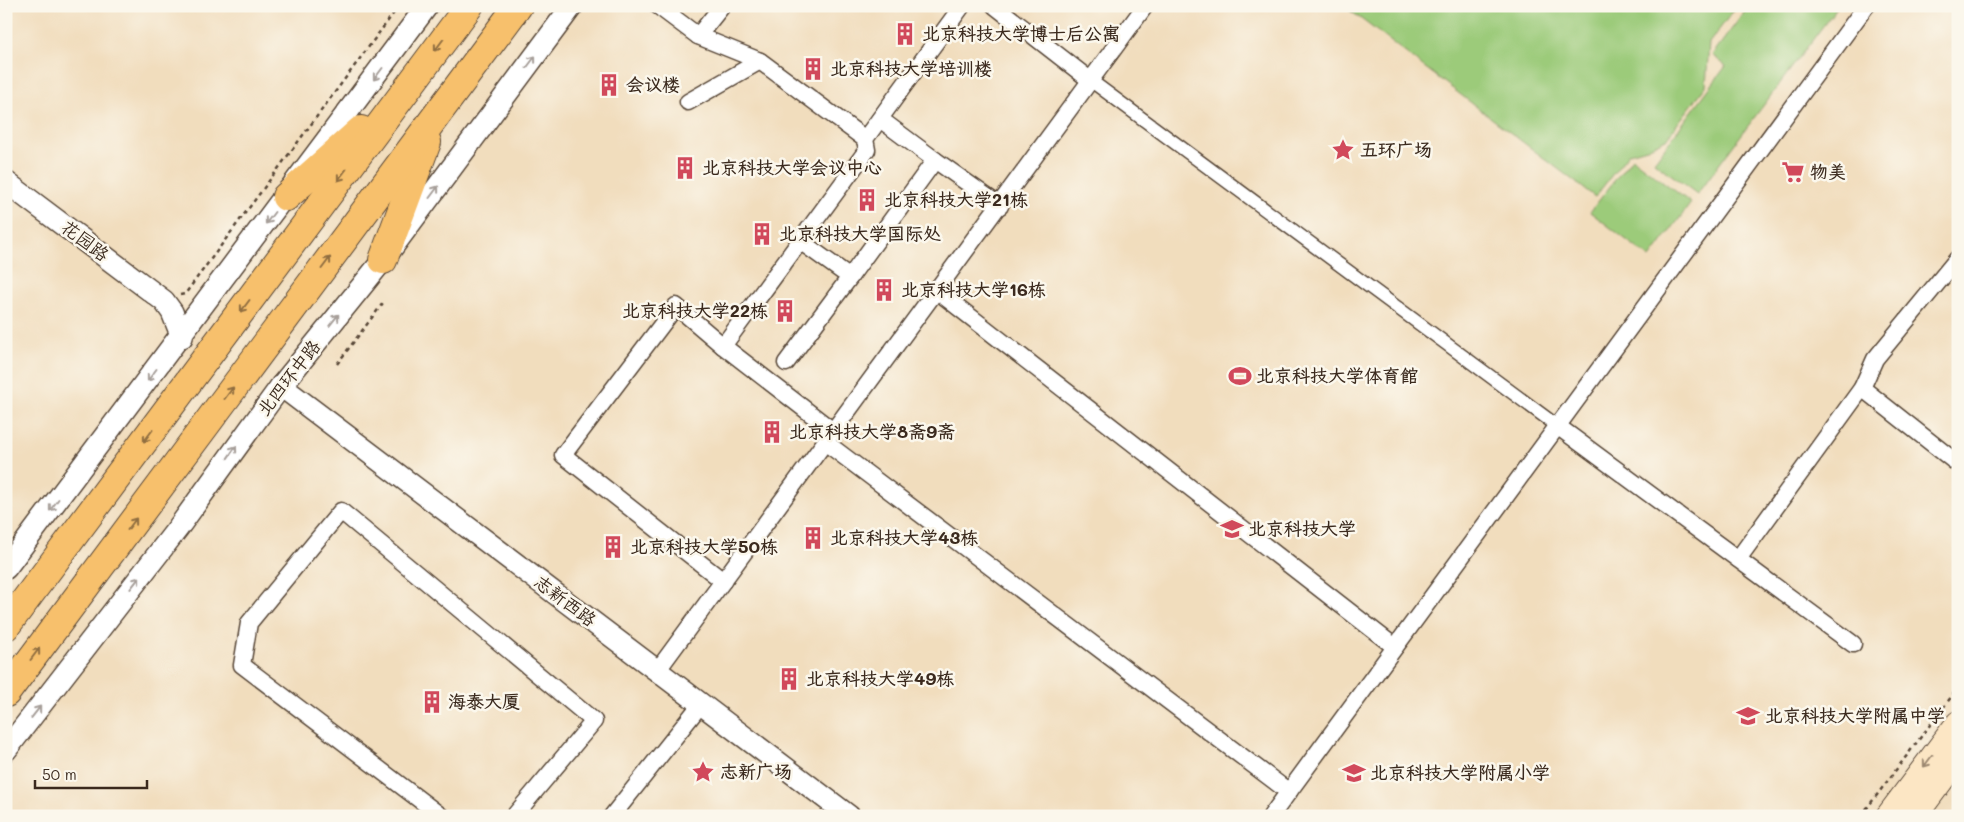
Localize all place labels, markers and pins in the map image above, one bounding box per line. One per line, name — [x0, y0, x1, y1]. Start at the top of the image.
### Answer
building icon: 北京科技大学博士后公寓 — [892, 21, 918, 47]
place label: 北京科技大学博士后公寓 — [922, 21, 1120, 45]
building icon: 北京科技大学培训楼 — [800, 56, 826, 82]
place label: 北京科技大学培训楼 — [830, 56, 992, 80]
building icon: 会议楼 — [596, 72, 622, 98]
place label: 会议楼 — [626, 72, 680, 96]
place icon: 五环广场 — [1330, 137, 1356, 163]
place label: 五环广场 — [1360, 137, 1432, 161]
building icon: 北京科技大学会议中心 — [672, 155, 698, 181]
place label: 北京科技大学会议中心 — [702, 155, 882, 179]
supermarket icon: 物美 — [1780, 159, 1806, 185]
place label: 物美 — [1810, 159, 1846, 183]
building icon: 北京科技大学21栋 — [854, 187, 880, 213]
place label: 北京科技大学21栋 — [884, 187, 1028, 211]
building icon: 北京科技大学国际处 — [749, 221, 775, 247]
place label: 北京科技大学国际处 — [779, 221, 941, 245]
building icon: 北京科技大学16栋 — [871, 277, 897, 303]
place label: 北京科技大学16栋 — [901, 277, 1046, 301]
place label: 北京科技大学22栋 — [622, 298, 768, 322]
building icon: 北京科技大学22栋 — [772, 298, 798, 324]
sports icon: 北京科技大学体育館 — [1227, 363, 1253, 389]
place label: 北京科技大学体育館 — [1256, 363, 1418, 387]
building icon: 北京科技大学8斋9斋 — [759, 419, 785, 445]
place label: 北京科技大学8斋9斋 — [789, 419, 955, 443]
school or university icon: 北京科技大学 — [1219, 516, 1245, 542]
place label: 北京科技大学 — [1248, 516, 1356, 540]
building icon: 北京科技大学43栋 — [800, 525, 826, 551]
place label: 北京科技大学43栋 — [830, 525, 978, 549]
building icon: 北京科技大学50栋 — [600, 534, 626, 560]
place label: 北京科技大学50栋 — [630, 534, 778, 558]
building icon: 北京科技大学49栋 — [776, 666, 802, 692]
place label: 北京科技大学49栋 — [806, 666, 954, 690]
building icon: 海泰大厦 — [419, 689, 445, 715]
place label: 海泰大厦 — [448, 689, 520, 713]
school or university icon: 北京科技大学附属中学 — [1735, 703, 1761, 729]
place label: 北京科技大学附属中学 — [1765, 703, 1945, 727]
place icon: 志新广场 — [690, 759, 716, 785]
place label: 志新广场 — [720, 759, 792, 783]
school or university icon: 北京科技大学附属小学 — [1341, 760, 1367, 786]
place label: 北京科技大学附属小学 — [1370, 760, 1550, 784]

